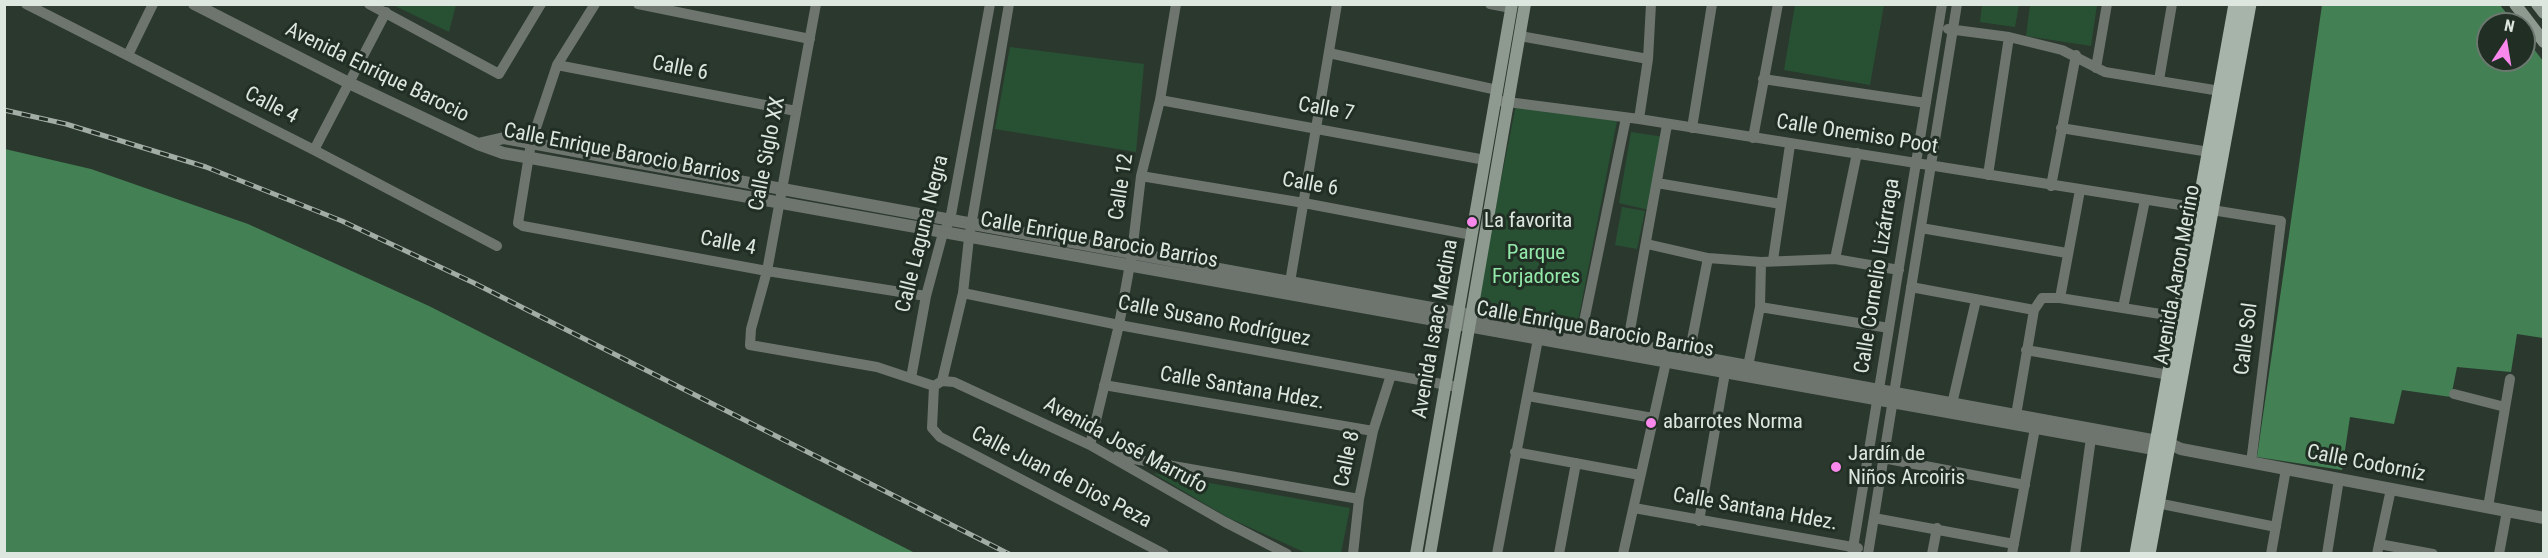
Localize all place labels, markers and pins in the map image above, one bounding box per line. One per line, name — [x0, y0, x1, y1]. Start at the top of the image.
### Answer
place label: La favorita — [1484, 209, 1572, 235]
marker: La favorita — [1465, 215, 1479, 229]
place label: abarrotes Norma — [1663, 410, 1803, 436]
marker: abarrotes Norma — [1644, 416, 1658, 430]
place label: Jardín de Niños Arcoiris — [1848, 442, 1965, 492]
marker: Jardín de Niños Arcoiris — [1829, 460, 1843, 474]

